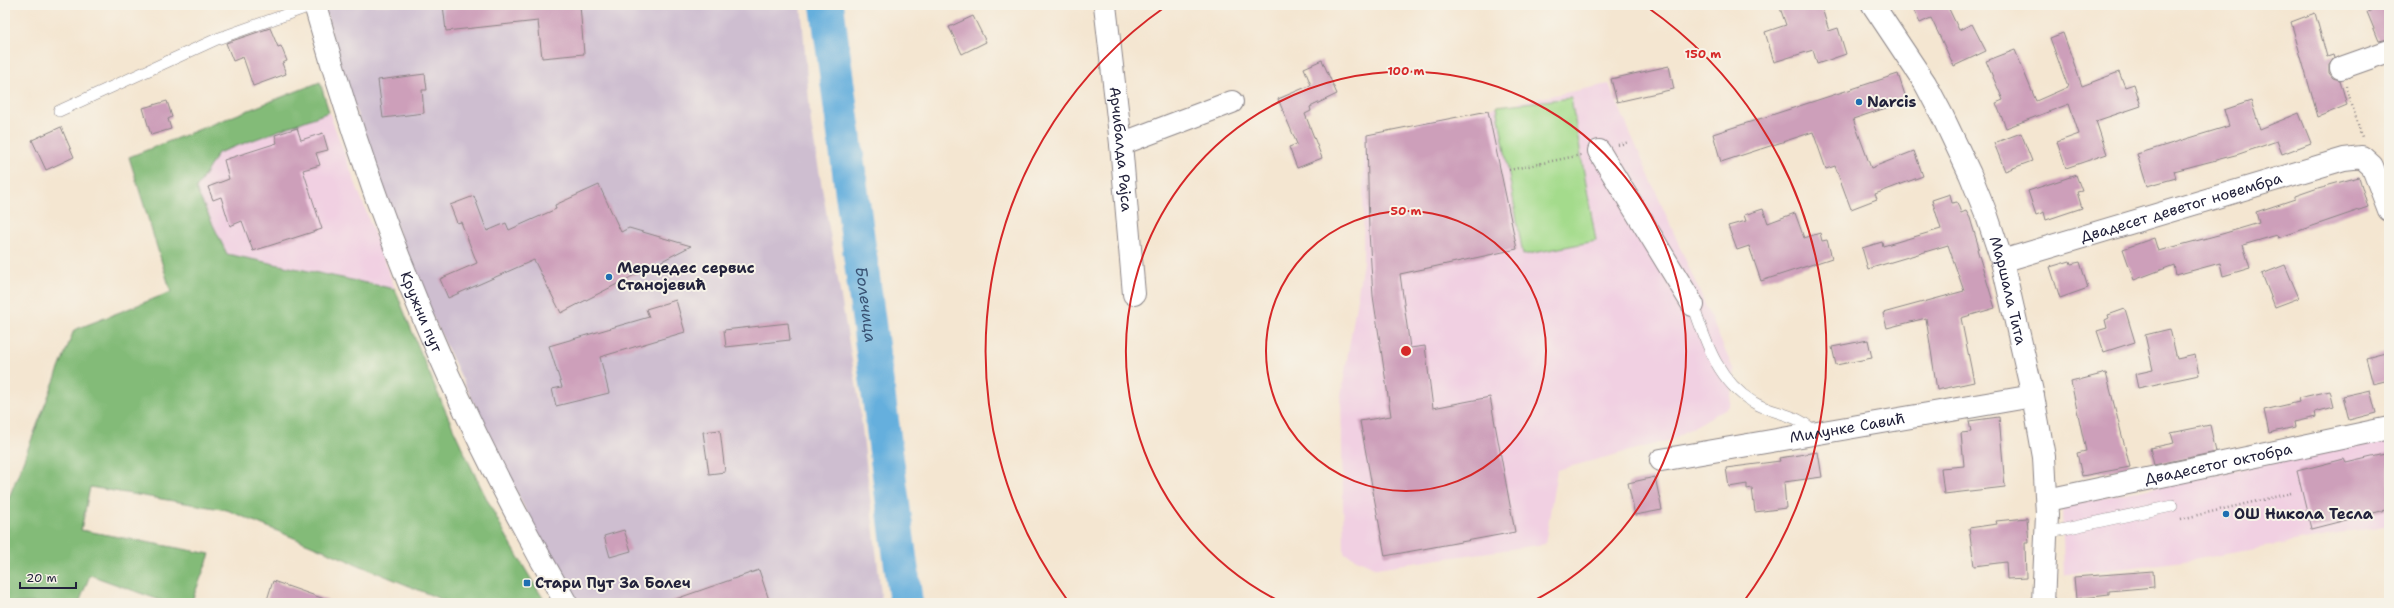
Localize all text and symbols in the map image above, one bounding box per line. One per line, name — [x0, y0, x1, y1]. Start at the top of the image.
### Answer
text: 150 m — [1685, 46, 1721, 62]
text: 100 m — [1388, 63, 1425, 79]
street label: Арчибалда Рајса — [1104, 85, 1137, 213]
place label: Narcis — [1867, 92, 1917, 112]
marker: Narcis — [1854, 97, 1864, 107]
street label: Двадесет деветог новембра — [2078, 168, 2285, 247]
text: 50 m — [1391, 203, 1422, 219]
street label: Маршала Тита — [1984, 233, 2031, 347]
place label: Мерцедес сервис Станојевић — [617, 258, 755, 295]
water label: Болечица — [851, 265, 881, 344]
street label: Кружни пут — [396, 269, 447, 356]
marker: Мерцедес сервис Станојевић — [604, 272, 614, 282]
centre of rings — [1399, 344, 1413, 358]
street label: Милунке Савић — [1788, 408, 1907, 448]
street label: Двадесетог октобра — [2143, 439, 2295, 489]
place label: ОШ Никола Тесла — [2234, 504, 2374, 524]
marker: ОШ Никола Тесла — [2221, 509, 2231, 519]
scale bar — [20, 564, 76, 590]
text: 20 m — [26, 570, 57, 586]
place label: Стари Пут За Болеч — [535, 573, 691, 593]
marker: Стари Пут За Болеч — [522, 578, 532, 588]

